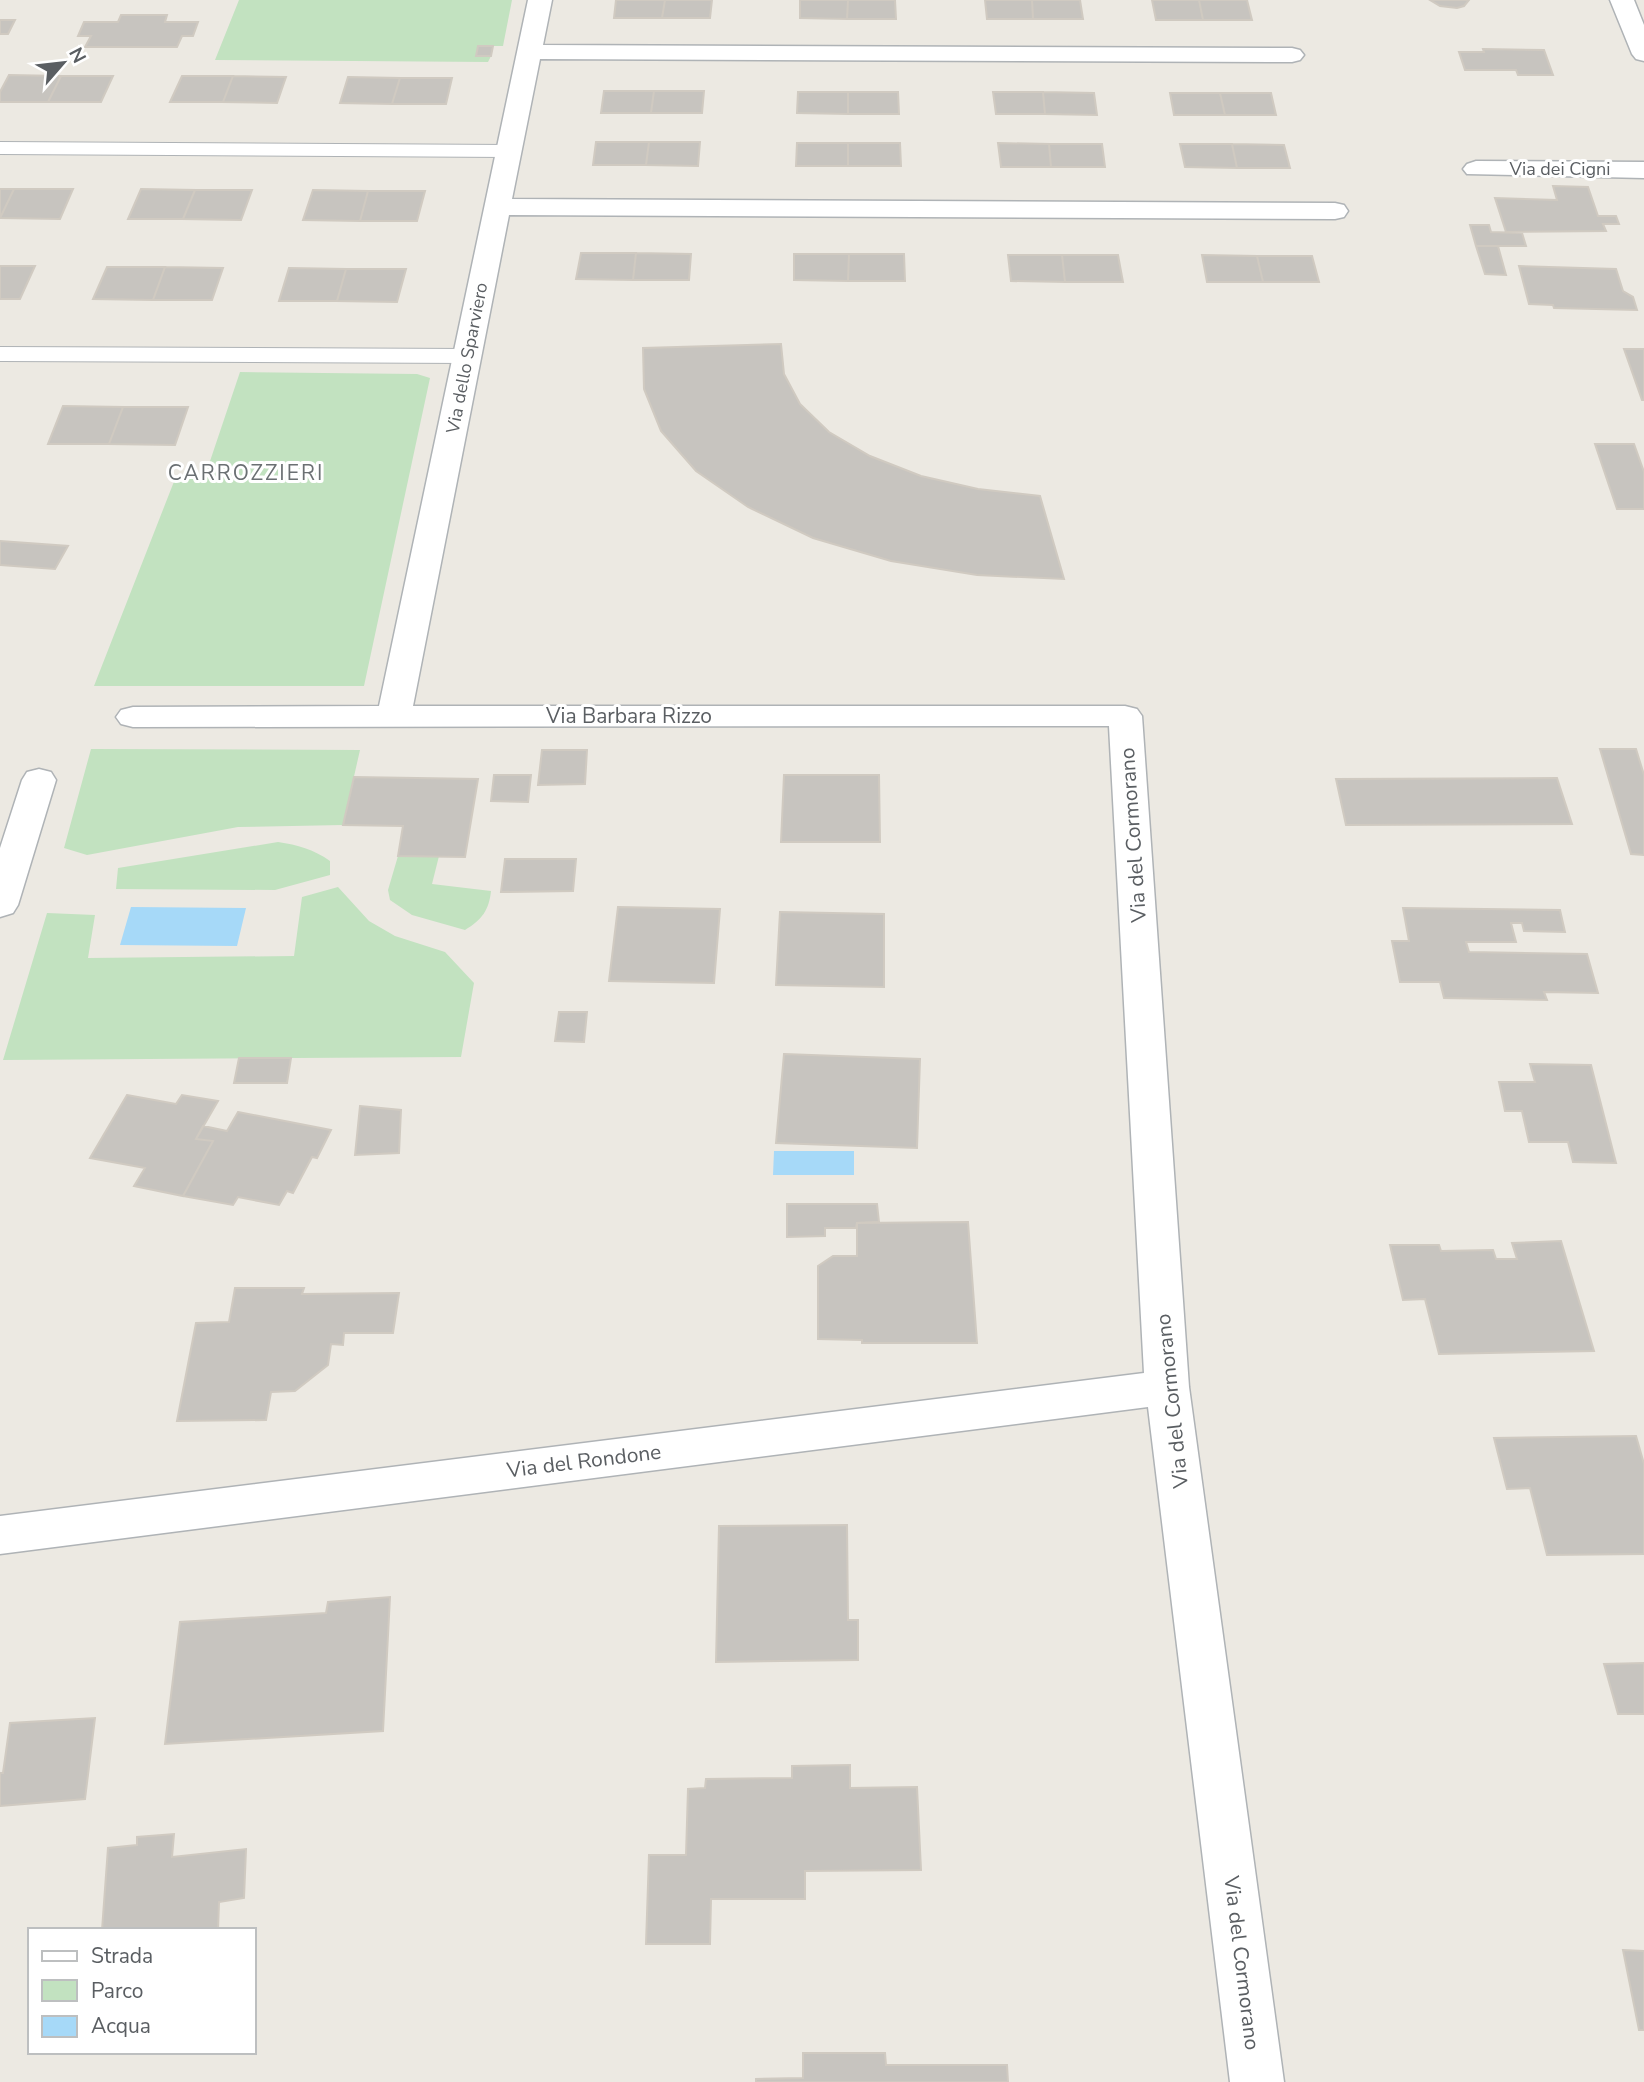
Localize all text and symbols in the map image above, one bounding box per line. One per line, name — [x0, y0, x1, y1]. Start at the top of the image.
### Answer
north arrow — [28, 28, 98, 98]
text: N — [62, 43, 92, 68]
street label: Via dei Cigni — [1509, 157, 1610, 181]
street label: Via dello Sparviero — [440, 280, 493, 437]
district label: CARROZZIERI — [168, 459, 324, 487]
street label: Via Barbara Rizzo — [545, 702, 712, 730]
street label: Via del Cormorano — [1113, 747, 1153, 924]
street label: Via del Cormorano — [1149, 1312, 1195, 1491]
street label: Via del Rondone — [504, 1438, 663, 1484]
street label: Via del Cormorano — [1217, 1873, 1267, 2052]
legend — [28, 1928, 256, 2054]
text: Strada — [91, 1942, 153, 1970]
text: Parco — [91, 1977, 144, 2005]
text: Acqua — [91, 2012, 151, 2040]

